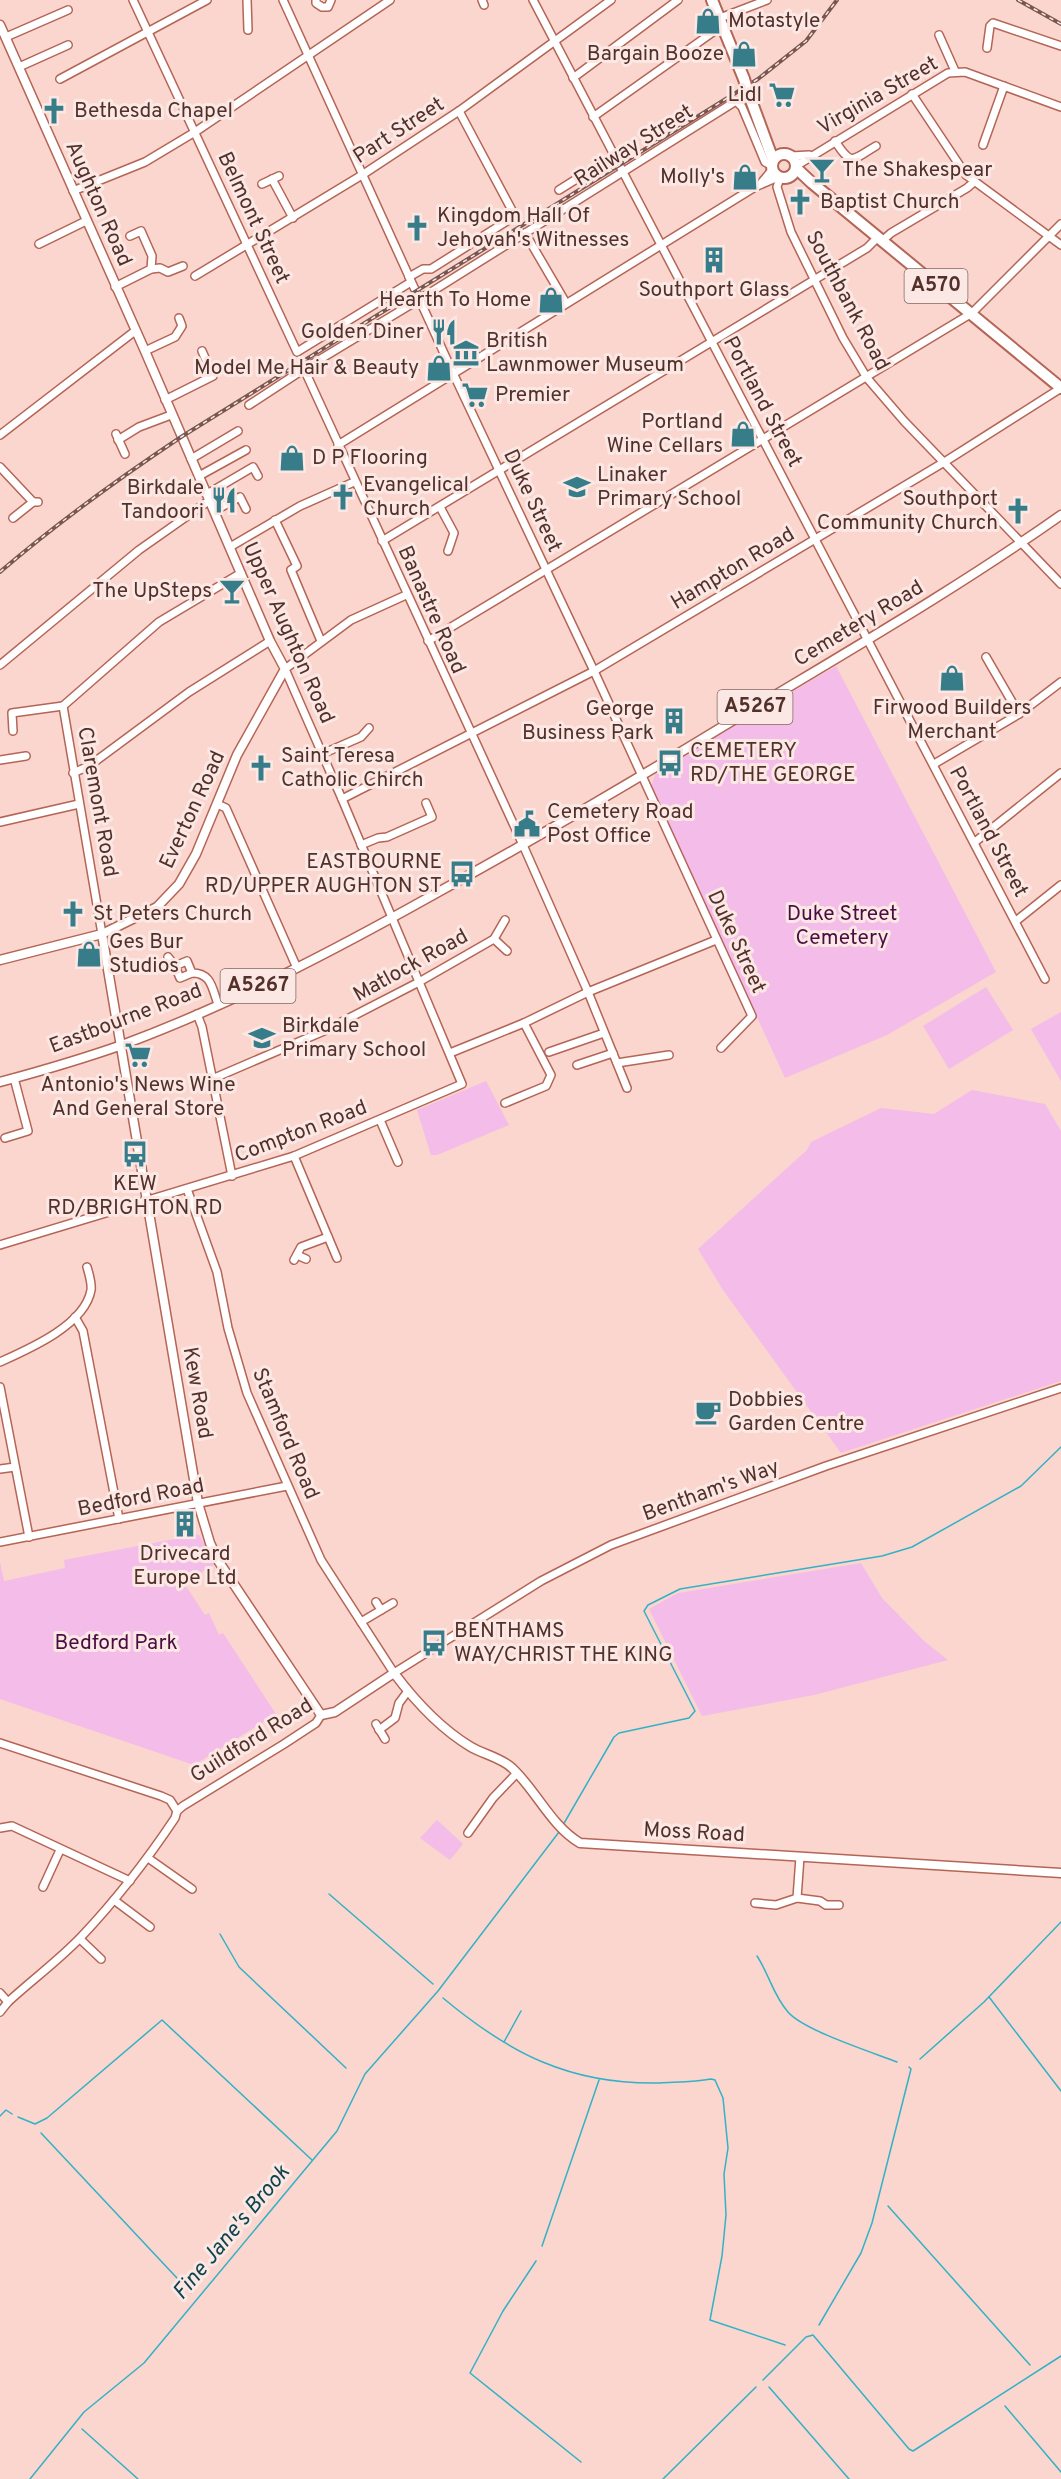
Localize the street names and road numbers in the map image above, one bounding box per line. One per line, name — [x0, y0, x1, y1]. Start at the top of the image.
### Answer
street label: Virginia Street — [813, 51, 943, 141]
street label: Part Street — [348, 92, 450, 170]
street label: Railway Street — [569, 99, 699, 193]
street label: Aughton Road — [58, 137, 138, 271]
street label: Belmont Street — [211, 148, 295, 288]
street label: Southbank Road — [799, 226, 895, 376]
road number: A570 — [904, 269, 968, 303]
street label: Portland Street — [716, 332, 808, 472]
street label: Duke Street — [496, 445, 568, 557]
street label: Hampton Road — [666, 521, 800, 617]
street label: Upper Aughton Road — [236, 538, 340, 728]
street label: Banastre Road — [391, 542, 471, 678]
street label: Cemetery Road — [789, 575, 929, 673]
road number: A5267 — [718, 690, 792, 724]
street label: Claremont Road — [70, 725, 124, 879]
street label: Everton Road — [154, 747, 232, 873]
street label: Portland Street — [942, 762, 1034, 902]
street label: Duke Street — [700, 886, 772, 998]
street label: Matlock Road — [349, 923, 473, 1009]
road number: A5267 — [220, 969, 296, 1003]
street label: Eastbourne Road — [46, 977, 206, 1061]
street label: Compton Road — [231, 1094, 371, 1170]
street label: Kew Road — [176, 1345, 218, 1441]
street label: Stamford Road — [245, 1364, 325, 1504]
street label: Bentham's Way — [639, 1454, 783, 1528]
street label: Bedford Road — [75, 1472, 207, 1524]
street label: Guildford Road — [185, 1692, 319, 1790]
street label: Moss Road — [643, 1817, 745, 1849]

